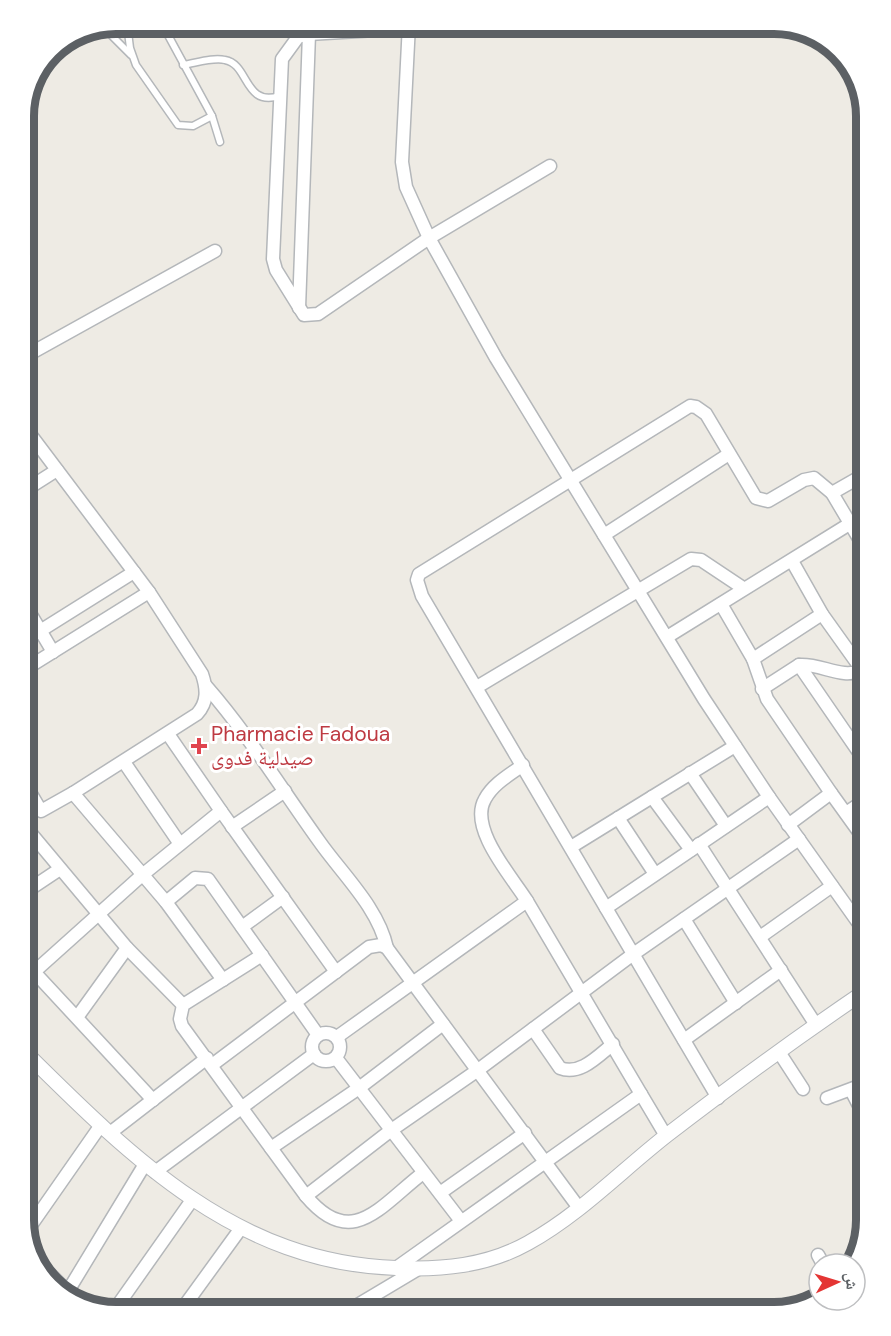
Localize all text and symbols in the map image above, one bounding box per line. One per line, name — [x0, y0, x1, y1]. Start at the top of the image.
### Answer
place label: Pharmacie Fadoua صيدلية فدوى — [211, 720, 390, 772]
marker: Pharmacie Fadoua صيدلية فدوى — [192, 739, 206, 753]
north arrow — [807, 1252, 867, 1312]
text: ش — [840, 1272, 863, 1290]

